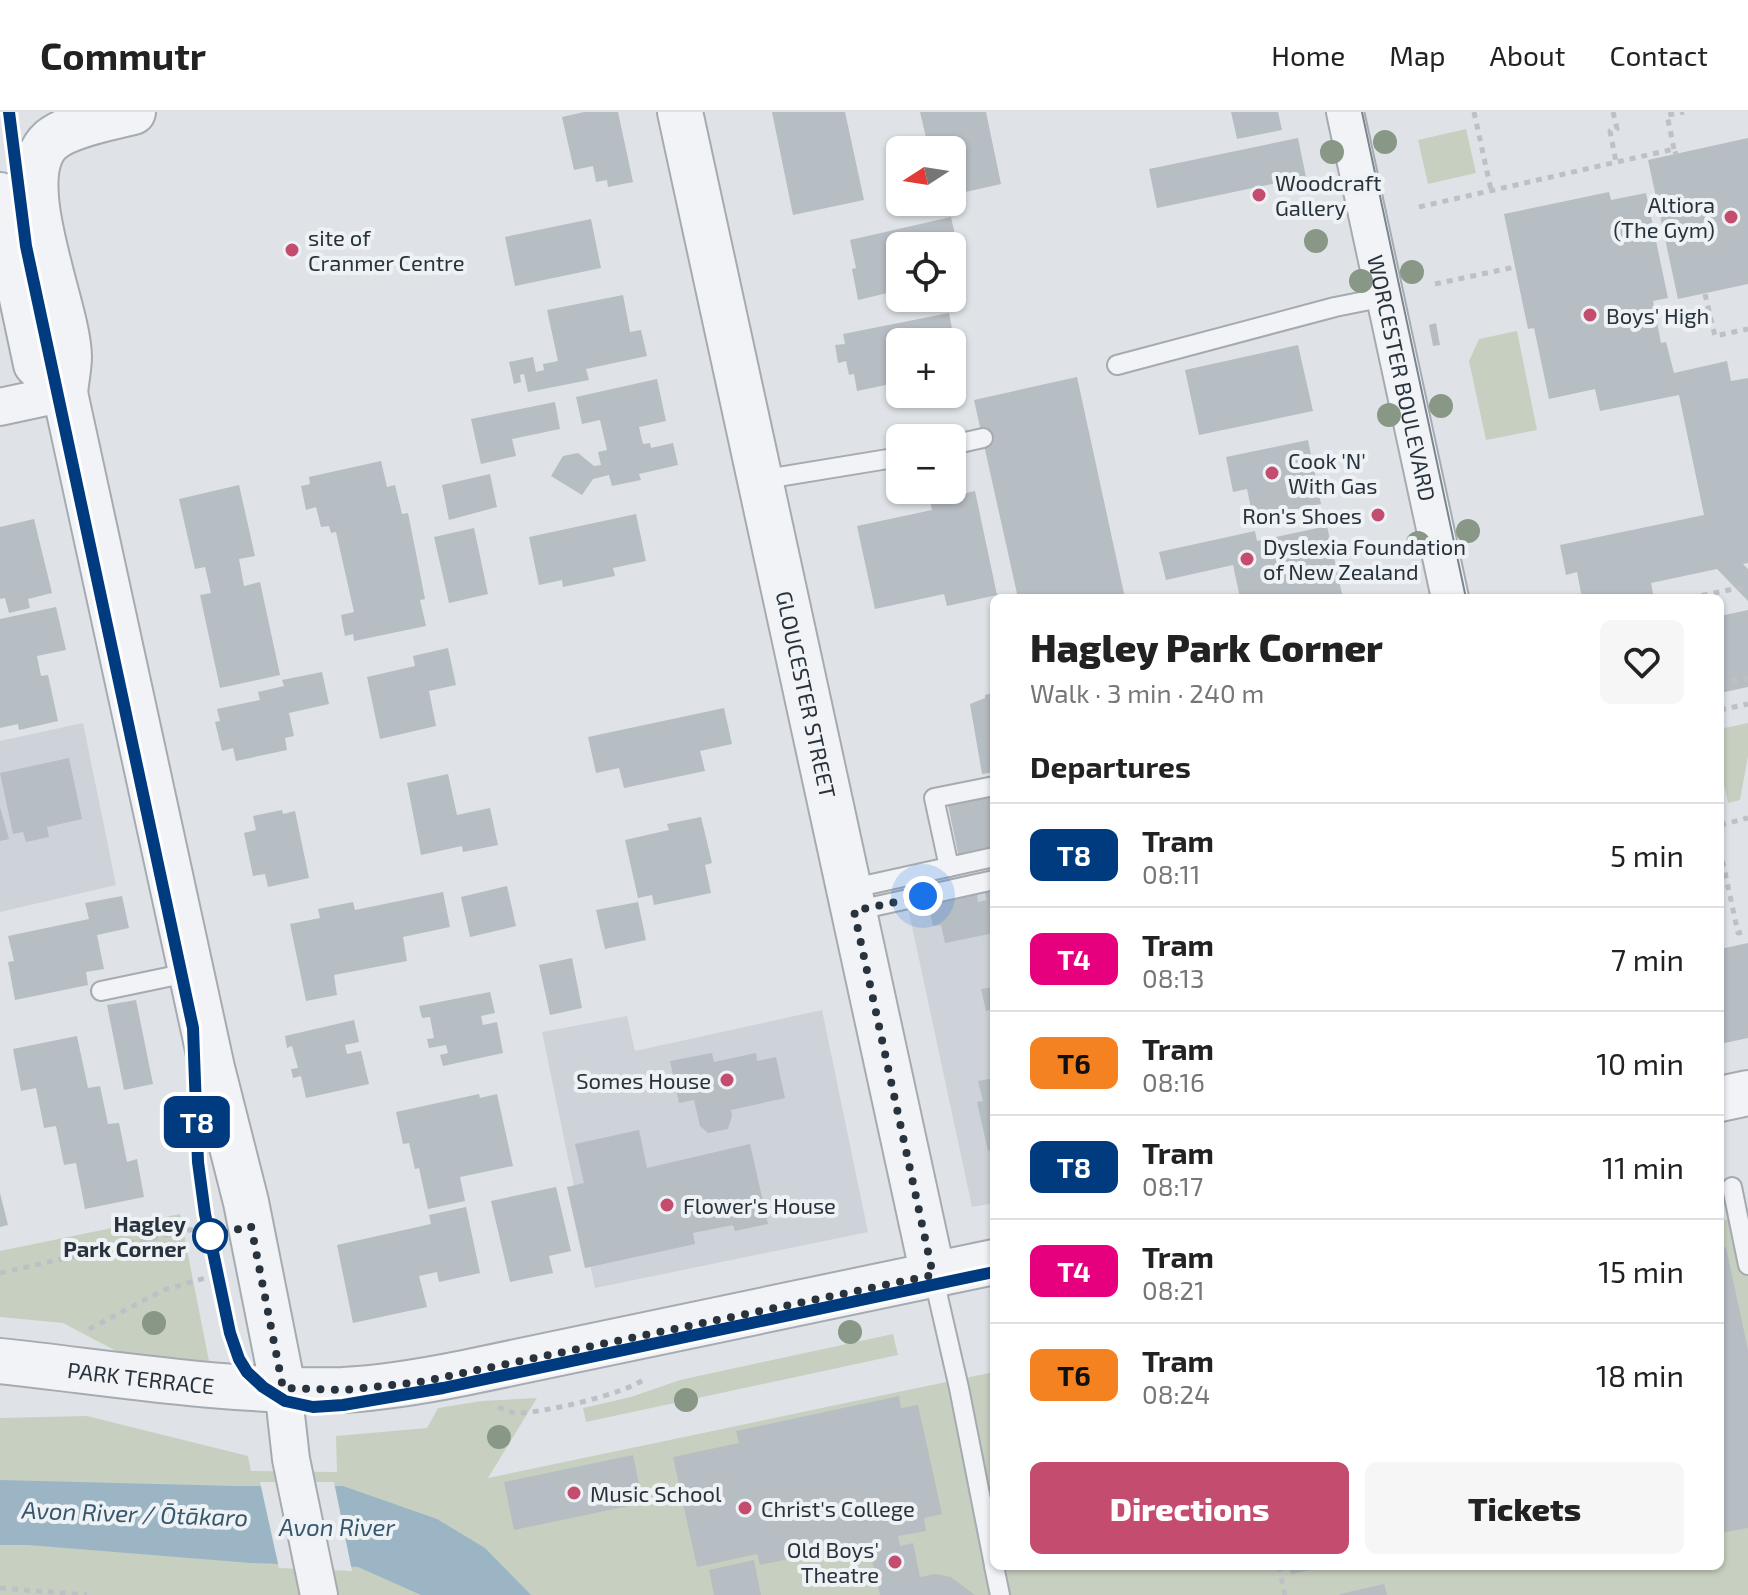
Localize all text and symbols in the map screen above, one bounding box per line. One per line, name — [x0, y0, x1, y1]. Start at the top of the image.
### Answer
text: Commutr — [40, 32, 206, 78]
text: Home — [1271, 38, 1345, 72]
text: Map — [1389, 38, 1446, 72]
text: About — [1490, 38, 1565, 72]
text: Contact — [1609, 38, 1708, 72]
north arrow — [886, 136, 966, 216]
map controls — [886, 136, 966, 504]
place label: Woodcraft Gallery — [1275, 169, 1381, 220]
marker: Woodcraft Gallery — [1250, 186, 1268, 204]
place label: Altiora (The Gym) — [1613, 191, 1715, 242]
marker: Altiora (The Gym) — [1722, 208, 1740, 226]
place label: site of Cranmer Centre — [308, 224, 464, 275]
button: locate — [886, 232, 966, 312]
marker: site of Cranmer Centre — [283, 241, 301, 259]
street label: WORCESTER BOULEVARD — [1363, 252, 1442, 503]
place label: Boys' High — [1606, 302, 1709, 328]
marker: Boys' High — [1581, 306, 1599, 324]
button: + — [886, 328, 966, 408]
button: − — [886, 424, 966, 504]
place label: Cook 'N' With Gas — [1288, 447, 1377, 498]
marker: Cook 'N' With Gas — [1263, 464, 1281, 482]
place label: Ron's Shoes — [1242, 502, 1362, 528]
marker: Ron's Shoes — [1369, 506, 1387, 524]
place label: Dyslexia Foundation of New Zealand — [1263, 533, 1466, 584]
marker: Dyslexia Foundation of New Zealand — [1238, 550, 1256, 568]
street label: GLOUCESTER STREET — [772, 588, 842, 801]
button: heart — [1600, 620, 1684, 704]
text: Hagley Park Corner — [1030, 624, 1383, 670]
text: Walk · 3 min · 240 m — [1030, 677, 1264, 708]
text: Departures — [1030, 748, 1191, 784]
text: Tram — [1142, 822, 1214, 858]
text: 5 min — [1610, 837, 1684, 873]
text: T8 — [1057, 838, 1091, 872]
text: 08:11 — [1142, 858, 1200, 889]
your location — [903, 876, 943, 916]
text: Tram — [1142, 926, 1214, 962]
text: 7 min — [1611, 941, 1684, 977]
text: T4 — [1057, 942, 1091, 976]
text: 08:13 — [1142, 962, 1204, 993]
text: Tram — [1142, 1030, 1214, 1066]
text: 10 min — [1596, 1045, 1684, 1081]
text: T6 — [1057, 1046, 1091, 1080]
text: 08:16 — [1142, 1066, 1205, 1097]
place label: Somes House — [576, 1067, 711, 1093]
marker: Somes House — [718, 1071, 736, 1089]
line badge: T8 — [161, 1096, 233, 1148]
text: T8 — [180, 1105, 214, 1139]
text: Tram — [1142, 1134, 1214, 1170]
text: 11 min — [1602, 1149, 1684, 1185]
text: T8 — [1057, 1150, 1091, 1184]
text: 08:17 — [1142, 1170, 1203, 1201]
place label: Flower's House — [683, 1192, 836, 1218]
marker: Flower's House — [658, 1196, 676, 1214]
place label: Hagley Park Corner — [63, 1210, 187, 1261]
marker: Hagley Park Corner — [193, 1219, 227, 1253]
text: Tram — [1142, 1238, 1214, 1274]
text: 15 min — [1598, 1253, 1684, 1289]
text: T4 — [1057, 1254, 1091, 1288]
text: 08:21 — [1142, 1274, 1205, 1305]
text: Tram — [1142, 1342, 1214, 1378]
street label: PARK TERRACE — [66, 1356, 216, 1398]
text: 18 min — [1596, 1357, 1684, 1393]
text: T6 — [1057, 1358, 1091, 1392]
text: 08:24 — [1142, 1378, 1210, 1409]
button: Directions — [1030, 1462, 1349, 1554]
button: Tickets — [1365, 1462, 1684, 1554]
place label: Music School — [590, 1480, 722, 1506]
marker: Music School — [565, 1484, 583, 1502]
water label: Avon River / Ōtākaro — [20, 1495, 249, 1531]
place label: Christ's College — [761, 1495, 915, 1521]
marker: Christ's College — [736, 1499, 754, 1517]
water label: Avon River — [278, 1512, 395, 1541]
place label: Old Boys' Theatre — [787, 1536, 879, 1587]
marker: Old Boys' Theatre — [886, 1553, 904, 1571]

